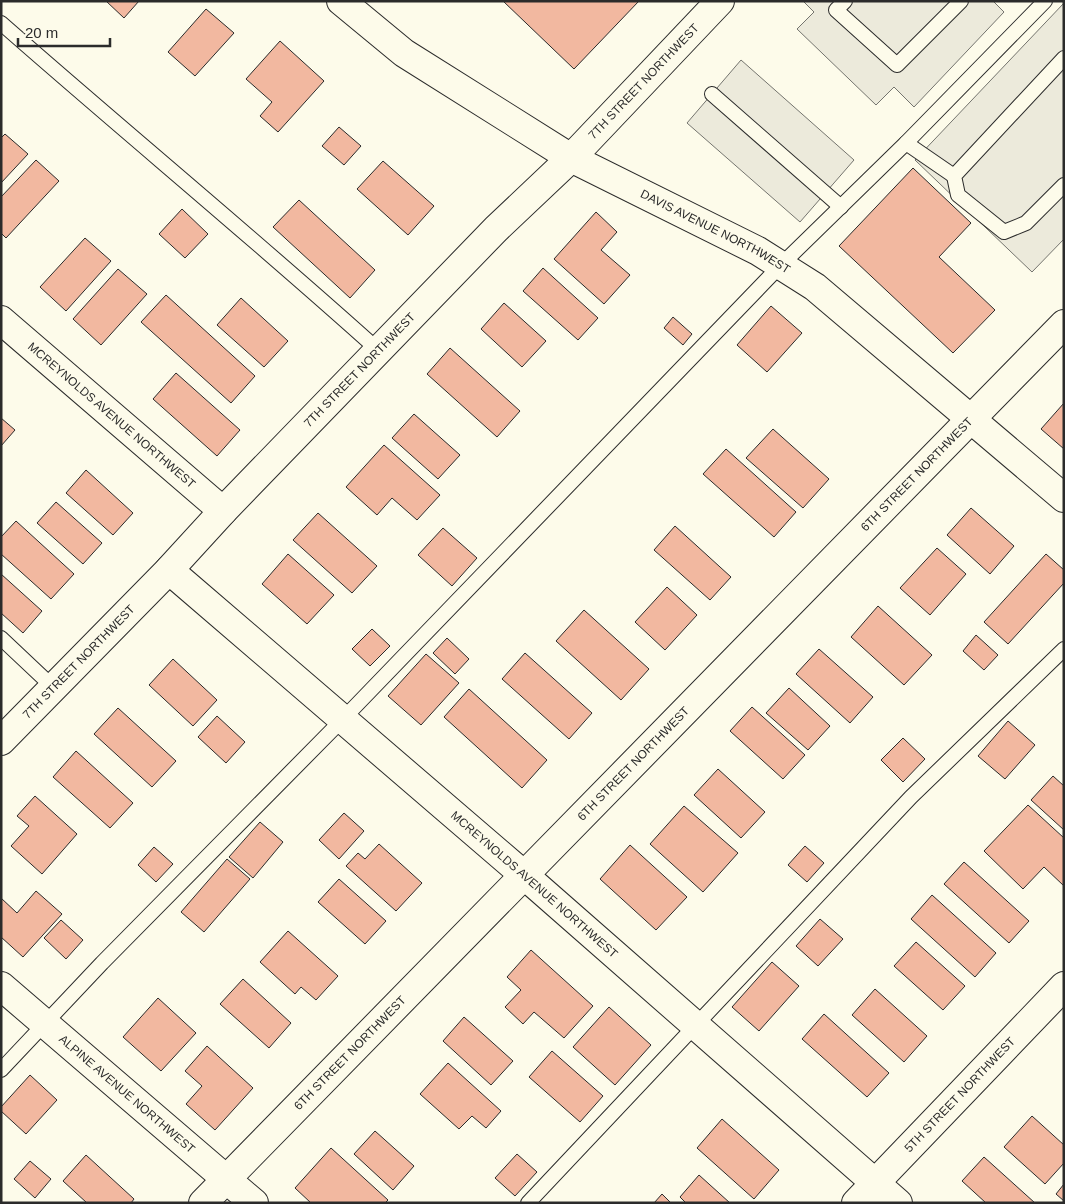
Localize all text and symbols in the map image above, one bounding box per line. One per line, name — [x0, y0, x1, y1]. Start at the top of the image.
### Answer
scale bar — [18, 15, 110, 47]
street label: 7TH STREET NORTHWEST — [586, 20, 702, 142]
text: 20 m — [25, 24, 58, 41]
street label: DAVIS AVENUE NORTHWEST — [638, 187, 793, 277]
street label: 7TH STREET NORTHWEST — [301, 309, 418, 430]
street label: MCREYNOLDS AVENUE NORTHWEST — [25, 339, 199, 492]
street label: 6TH STREET NORTHWEST — [858, 414, 976, 534]
street label: 7TH STREET NORTHWEST — [20, 602, 138, 722]
street label: 6TH STREET NORTHWEST — [575, 703, 693, 823]
street label: MCREYNOLDS AVENUE NORTHWEST — [448, 808, 621, 961]
street label: 6TH STREET NORTHWEST — [291, 993, 409, 1113]
street label: ALPINE AVENUE NORTHWEST — [56, 1032, 198, 1157]
street label: 5TH STREET NORTHWEST — [902, 1034, 1019, 1155]

